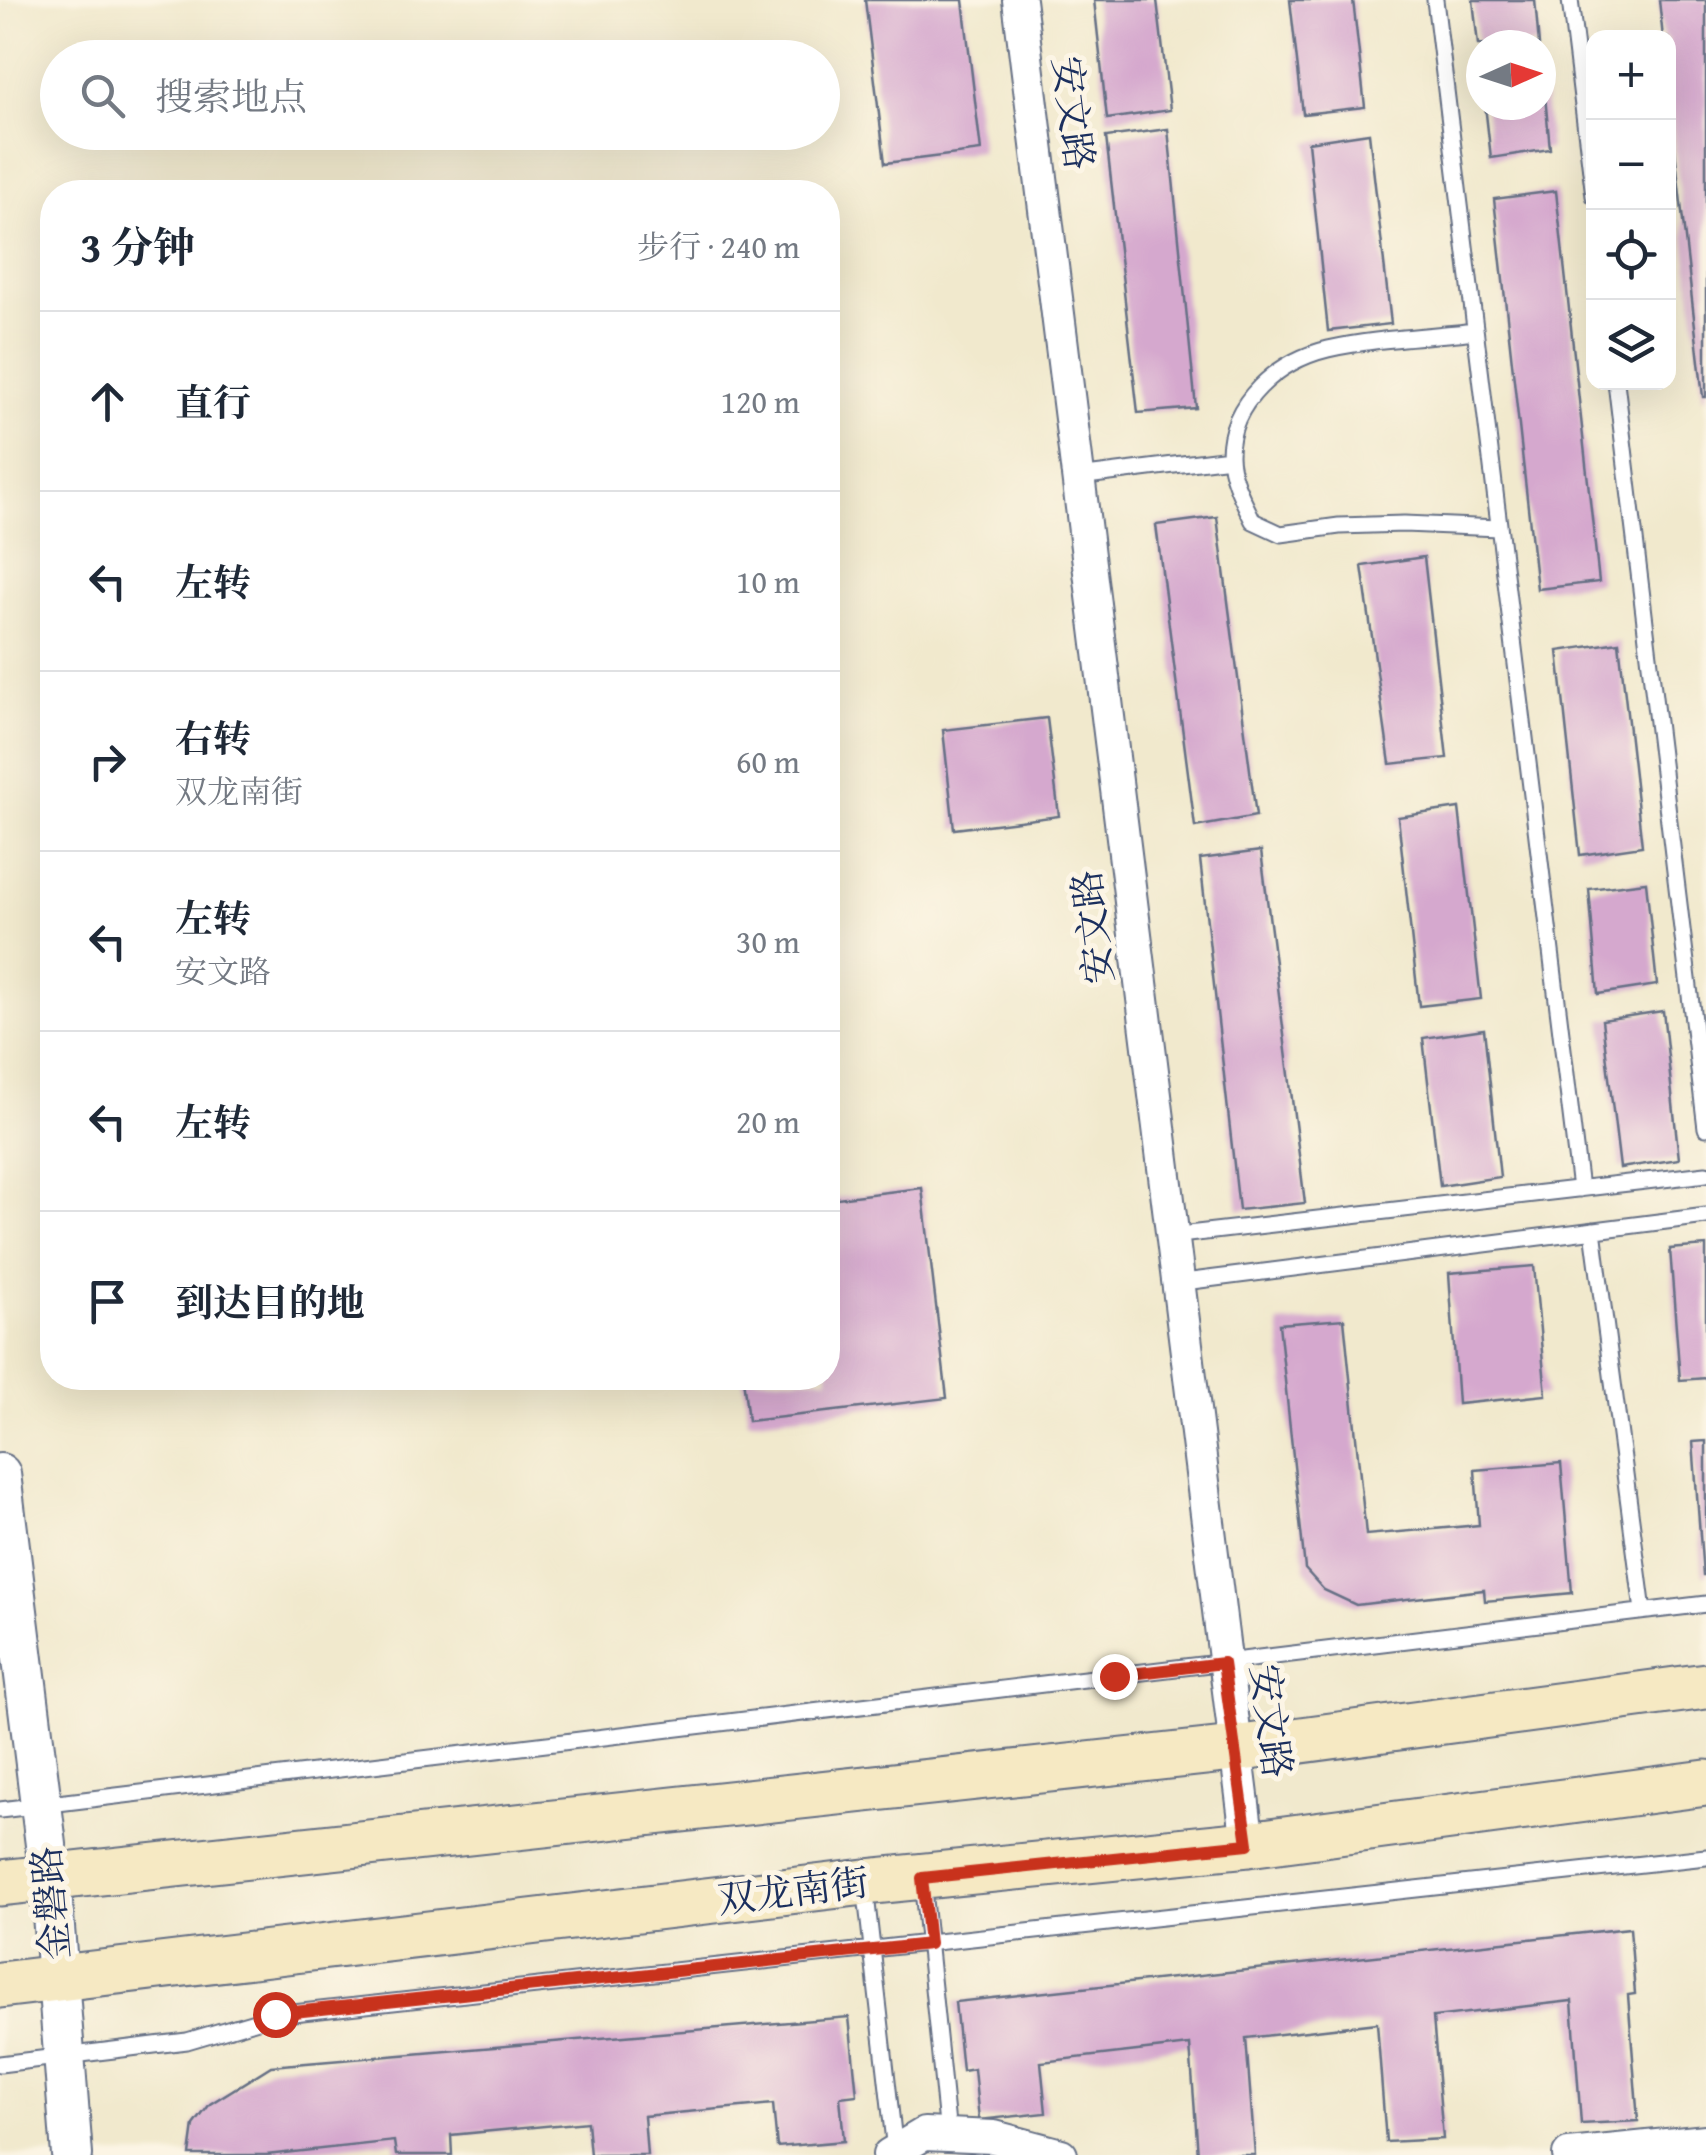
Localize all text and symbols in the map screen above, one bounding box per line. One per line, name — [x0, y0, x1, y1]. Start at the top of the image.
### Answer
north arrow — [1466, 30, 1556, 120]
map controls — [1586, 30, 1676, 390]
button: + — [1586, 30, 1676, 120]
search box — [40, 40, 840, 150]
street label: 安文路 — [1039, 53, 1109, 173]
icon: search — [75, 68, 130, 123]
text: 搜索地点 — [155, 68, 307, 124]
button: − — [1586, 120, 1676, 210]
button: locate — [1586, 210, 1676, 300]
text: 3 分钟 — [80, 216, 195, 277]
text: 步行 · 240 m — [637, 223, 800, 270]
button: layers — [1586, 300, 1676, 390]
icon: ahead — [80, 374, 135, 429]
text: 直行 — [175, 374, 251, 430]
text: 120 m — [721, 378, 800, 425]
icon: left — [80, 554, 135, 609]
text: 左转 — [175, 554, 251, 610]
text: 10 m — [736, 558, 800, 605]
text: 右转 — [175, 710, 251, 766]
icon: right — [80, 734, 135, 789]
text: 60 m — [736, 738, 800, 785]
text: 双龙南街 — [175, 768, 303, 815]
street label: 安文路 — [1057, 867, 1127, 987]
text: 左转 — [175, 890, 251, 946]
icon: left — [80, 914, 135, 969]
text: 30 m — [736, 918, 800, 965]
text: 安文路 — [175, 948, 271, 995]
icon: left — [80, 1094, 135, 1149]
text: 左转 — [175, 1094, 251, 1150]
text: 20 m — [736, 1098, 800, 1145]
icon: arrive — [80, 1274, 135, 1329]
text: 到达目的地 — [175, 1274, 365, 1330]
route end — [1092, 1654, 1138, 1700]
street label: 安文路 — [1237, 1661, 1307, 1781]
street label: 金磐路 — [17, 1844, 83, 1962]
street label: 双龙南街 — [714, 1853, 872, 1927]
route start — [253, 1992, 299, 2038]

